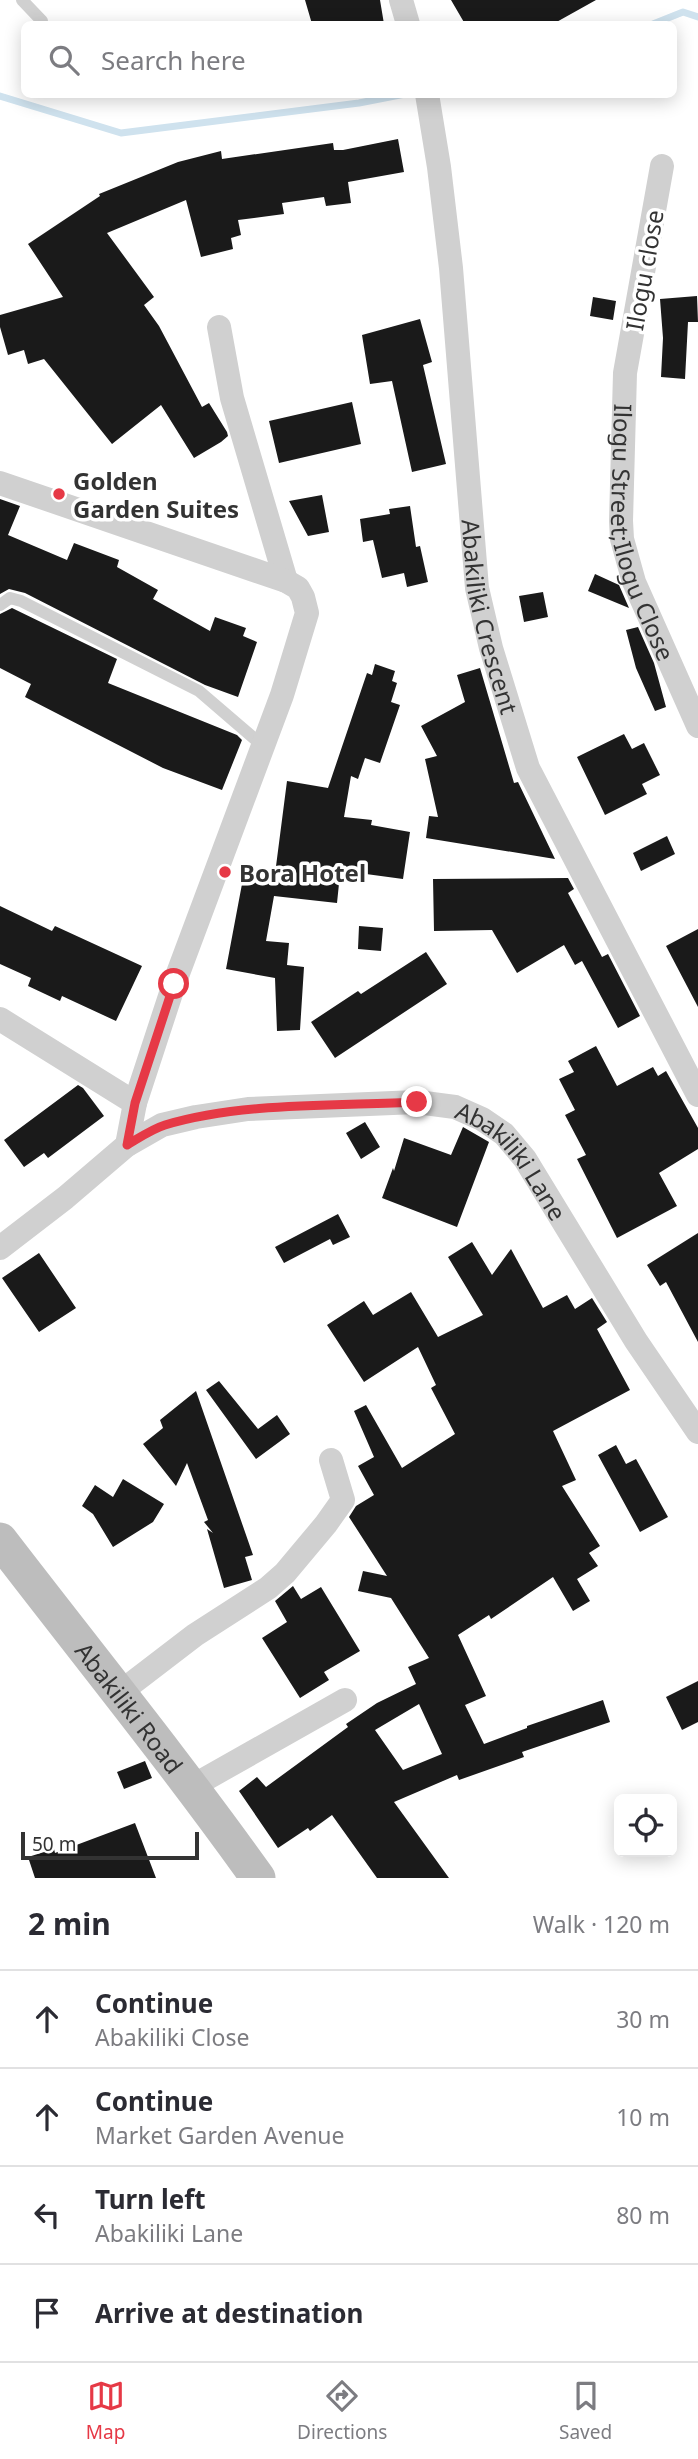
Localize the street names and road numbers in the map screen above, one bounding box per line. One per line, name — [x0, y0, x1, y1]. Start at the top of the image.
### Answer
street label: Ilogu close — [617, 207, 671, 333]
street label: Ilogu Street;Ilogu Close — [604, 403, 683, 665]
street label: Abakiliki Crescent — [455, 518, 527, 718]
street label: Abakiliki Lane — [451, 1093, 575, 1226]
street label: Abakiliki Road — [68, 1635, 191, 1780]

